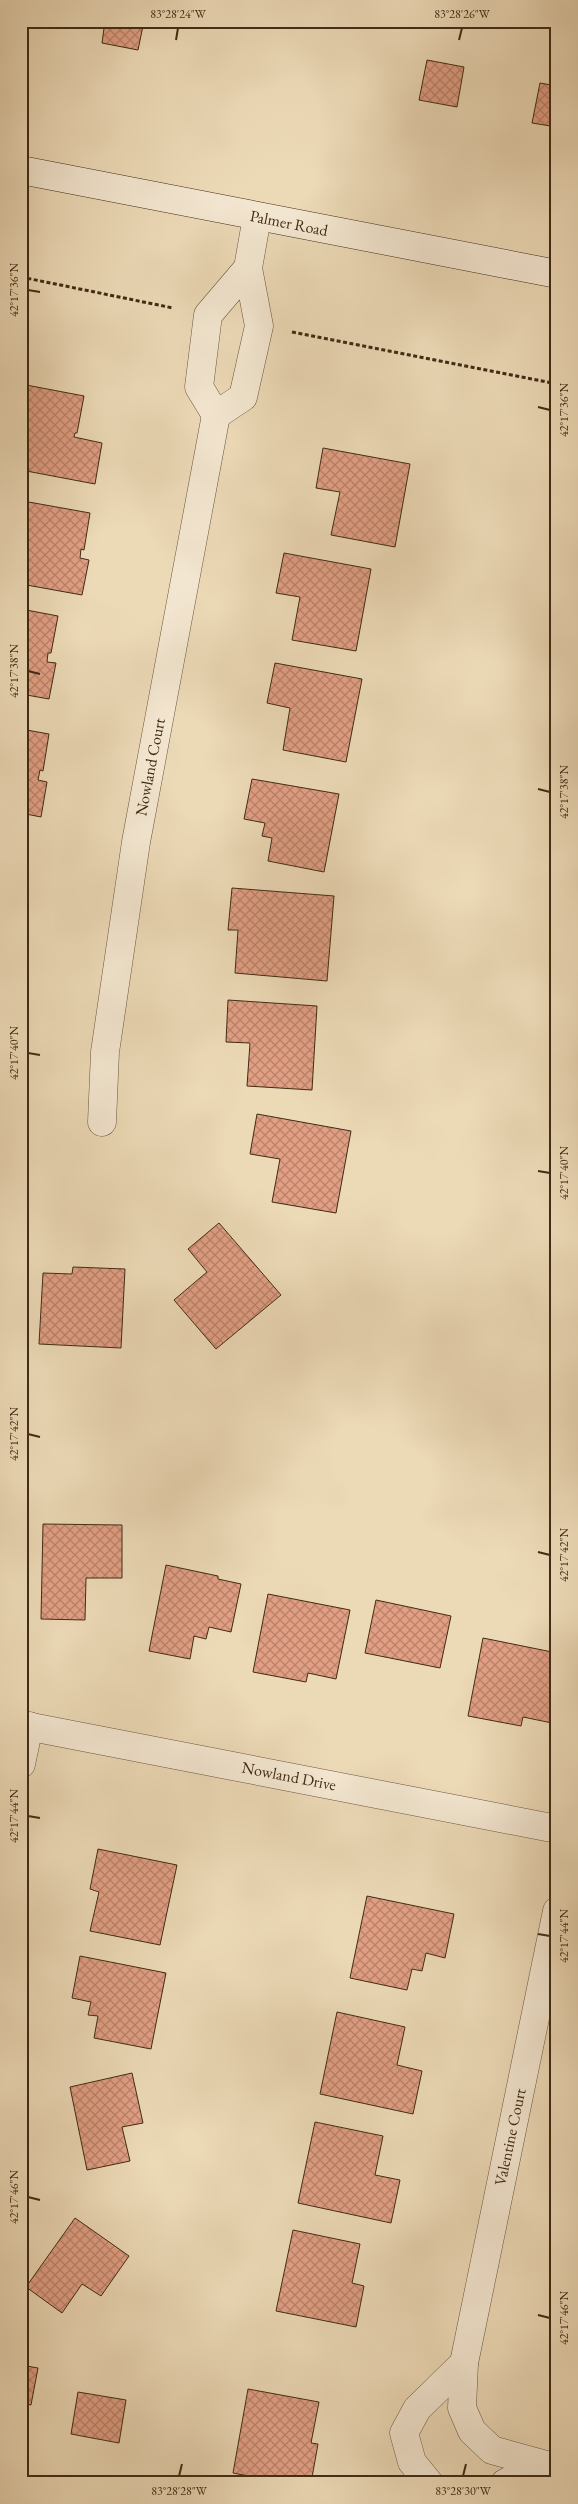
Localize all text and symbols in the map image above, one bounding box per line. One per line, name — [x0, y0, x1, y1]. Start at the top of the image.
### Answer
text: 83°28'24"W — [150, 6, 207, 22]
text: 83°28'26"W — [434, 6, 491, 22]
street label: Palmer Road — [248, 205, 331, 241]
text: 42°17'36"N — [6, 263, 22, 317]
text: 42°17'36"N — [556, 383, 572, 437]
text: 42°17'38"N — [6, 644, 22, 698]
street label: Nowland Court — [130, 716, 170, 818]
text: 42°17'38"N — [556, 765, 572, 819]
text: 42°17'40"N — [6, 1026, 22, 1080]
text: 42°17'40"N — [556, 1146, 572, 1200]
text: 42°17'42"N — [6, 1407, 22, 1461]
text: 42°17'42"N — [556, 1528, 572, 1582]
street label: Nowland Drive — [240, 1757, 338, 1795]
text: 42°17'44"N — [6, 1789, 22, 1843]
text: 42°17'44"N — [556, 1909, 572, 1963]
street label: Valentine Court — [489, 2086, 531, 2188]
text: 42°17'46"N — [6, 2170, 22, 2224]
text: 42°17'46"N — [556, 2291, 572, 2345]
text: 83°28'28"W — [151, 2483, 208, 2499]
text: 83°28'30"W — [435, 2483, 492, 2499]

